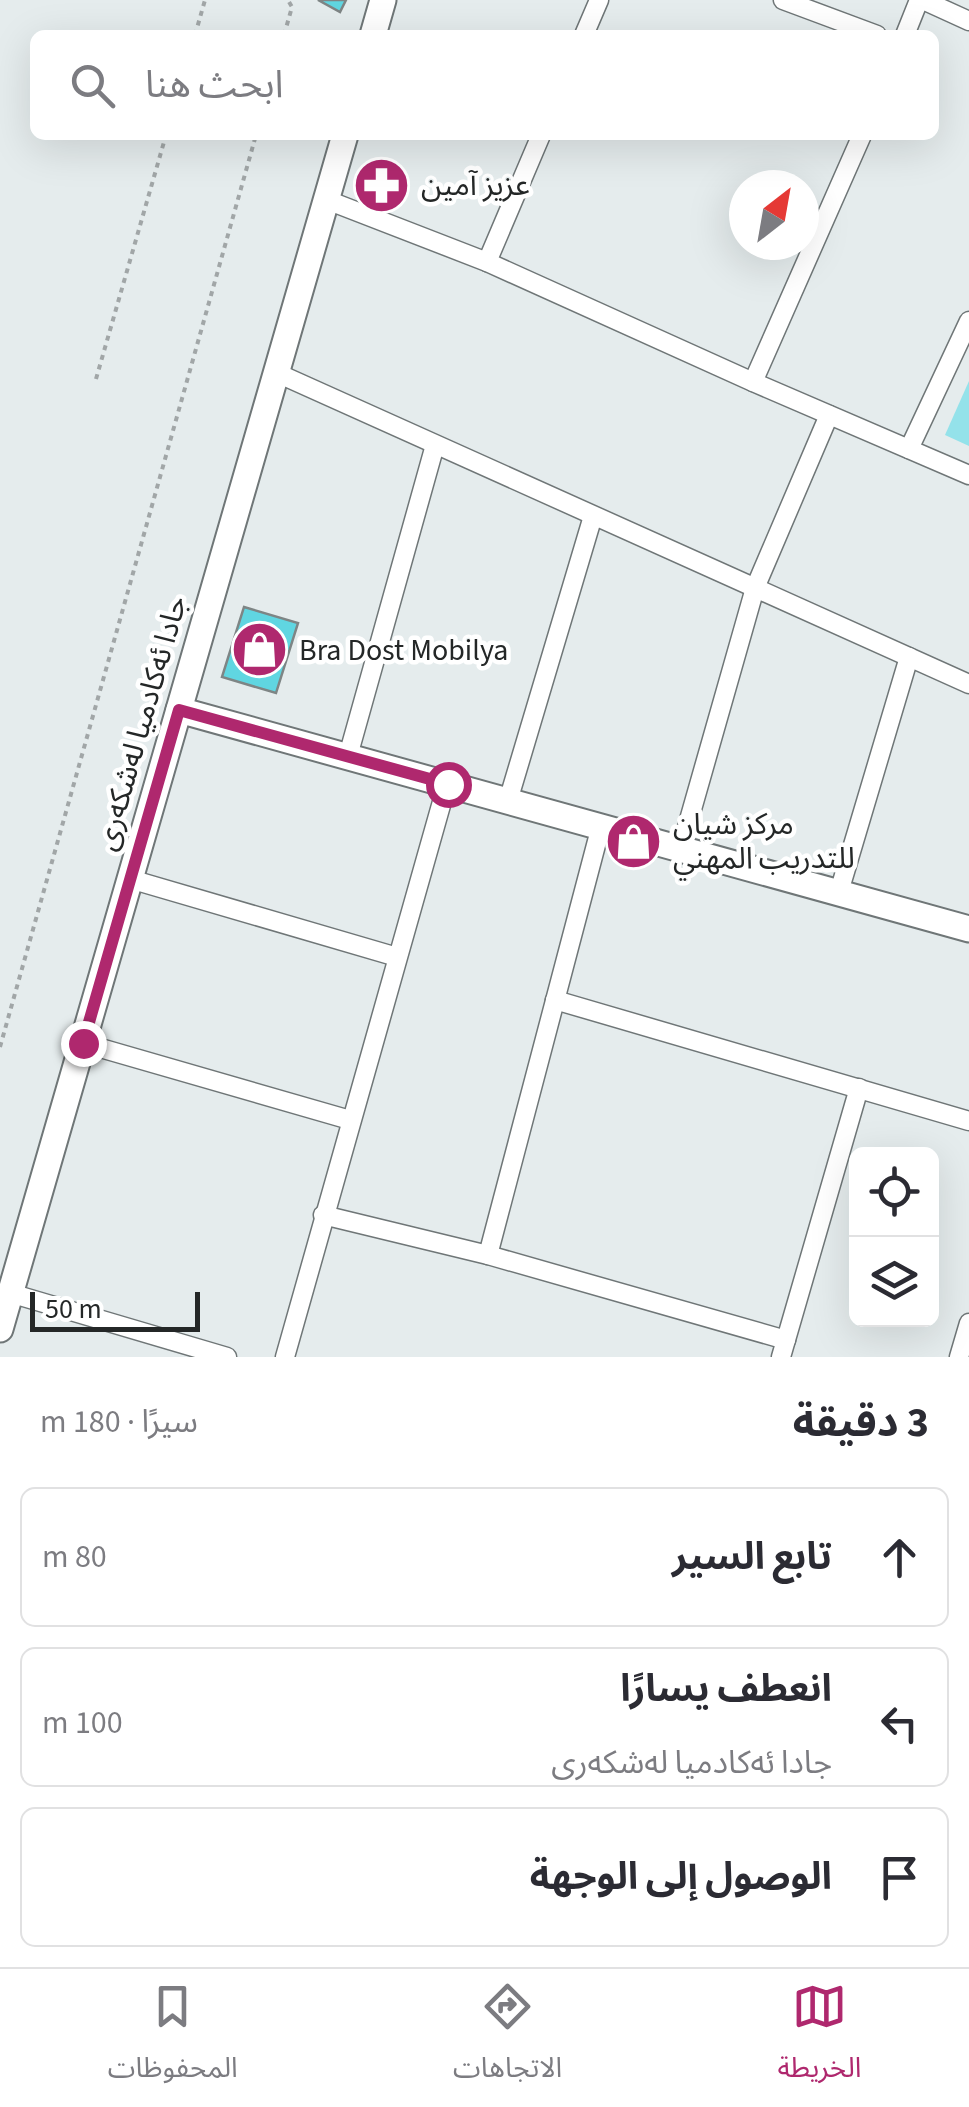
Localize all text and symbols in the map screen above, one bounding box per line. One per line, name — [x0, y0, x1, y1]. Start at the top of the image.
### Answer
search box — [30, 30, 939, 140]
icon: search — [65, 58, 120, 113]
text: ابحث هنا — [145, 58, 284, 112]
pharmacy icon: عزيز آمين — [352, 155, 412, 215]
place label: عزيز آمين — [421, 164, 530, 207]
north arrow — [729, 170, 819, 260]
street label: جادا ئه‌كادميا له‌شكه‌رى — [85, 591, 198, 856]
shop icon: Bra Dost Mobilya — [230, 620, 290, 680]
place label: Bra Dost Mobilya — [299, 629, 508, 672]
route start — [426, 762, 472, 808]
place label: مركز شيان للتدريب المهني — [673, 803, 855, 881]
shop icon: مركز شيان للتدريب المهني — [604, 811, 664, 871]
route end — [61, 1021, 107, 1067]
map controls — [849, 1147, 939, 1327]
button: locate — [849, 1147, 939, 1237]
button: layers — [849, 1237, 939, 1327]
scale bar — [30, 1287, 200, 1332]
text: 50 m — [45, 1289, 102, 1329]
text: 3 دقيقة — [793, 1393, 929, 1453]
text: سيرًا · 180 m — [40, 1399, 198, 1445]
text: تابع السير — [672, 1530, 832, 1584]
icon: ahead — [872, 1530, 927, 1585]
text: 80 m — [42, 1534, 107, 1580]
text: انعطف يسارًا — [620, 1662, 832, 1716]
icon: left — [872, 1696, 927, 1751]
text: 100 m — [42, 1700, 123, 1746]
text: جادا ئه‌كادميا له‌شكه‌رى — [551, 1740, 832, 1786]
text: الوصول إلى الوجهة — [530, 1850, 832, 1904]
icon: arrive — [872, 1850, 927, 1905]
tab: المحفوظات — [108, 1979, 238, 2098]
tab: الاتجاهات — [453, 1979, 562, 2098]
tab: الخريطة — [777, 1979, 861, 2098]

